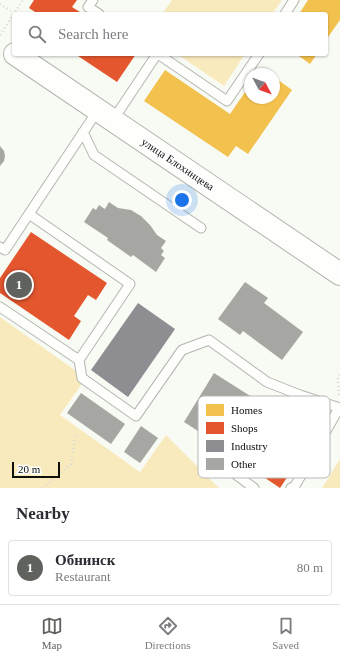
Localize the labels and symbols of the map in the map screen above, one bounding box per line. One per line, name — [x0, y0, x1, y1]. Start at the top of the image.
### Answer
north arrow — [244, 68, 280, 104]
street label: улица Блохинцева — [140, 135, 217, 193]
your location — [172, 190, 192, 210]
pin: 1 — [6, 270, 32, 300]
legend — [198, 396, 330, 478]
text: Homes — [231, 404, 262, 416]
text: Shops — [231, 422, 258, 434]
text: Industry — [231, 440, 268, 452]
text: Other — [231, 458, 256, 470]
scale bar — [12, 460, 60, 479]

